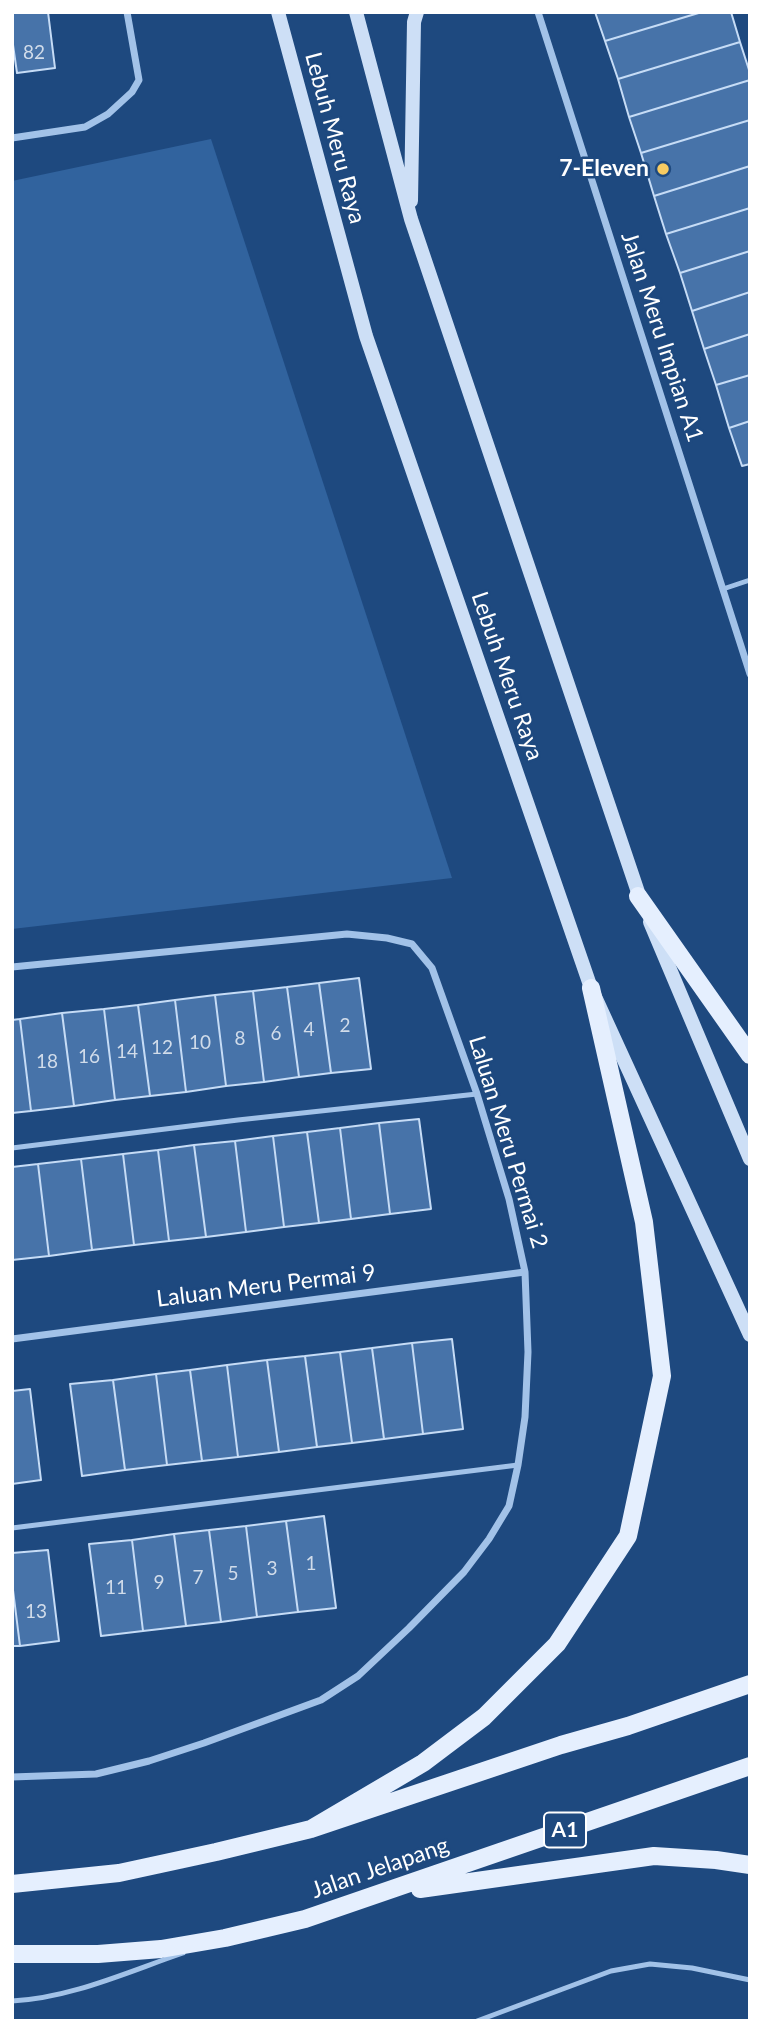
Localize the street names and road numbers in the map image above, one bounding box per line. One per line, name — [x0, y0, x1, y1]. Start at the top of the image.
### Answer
street label: Lebuh Meru Raya — [299, 49, 371, 227]
street label: Jalan Meru Impian A1 — [615, 229, 709, 445]
street label: Lebuh Meru Raya — [465, 588, 549, 764]
street label: Laluan Meru Permai 2 — [463, 1032, 553, 1252]
street label: Laluan Meru Permai 9 — [155, 1259, 377, 1313]
road number: A1 — [544, 1812, 586, 1848]
street label: Jalan Jelapang — [308, 1832, 452, 1904]

